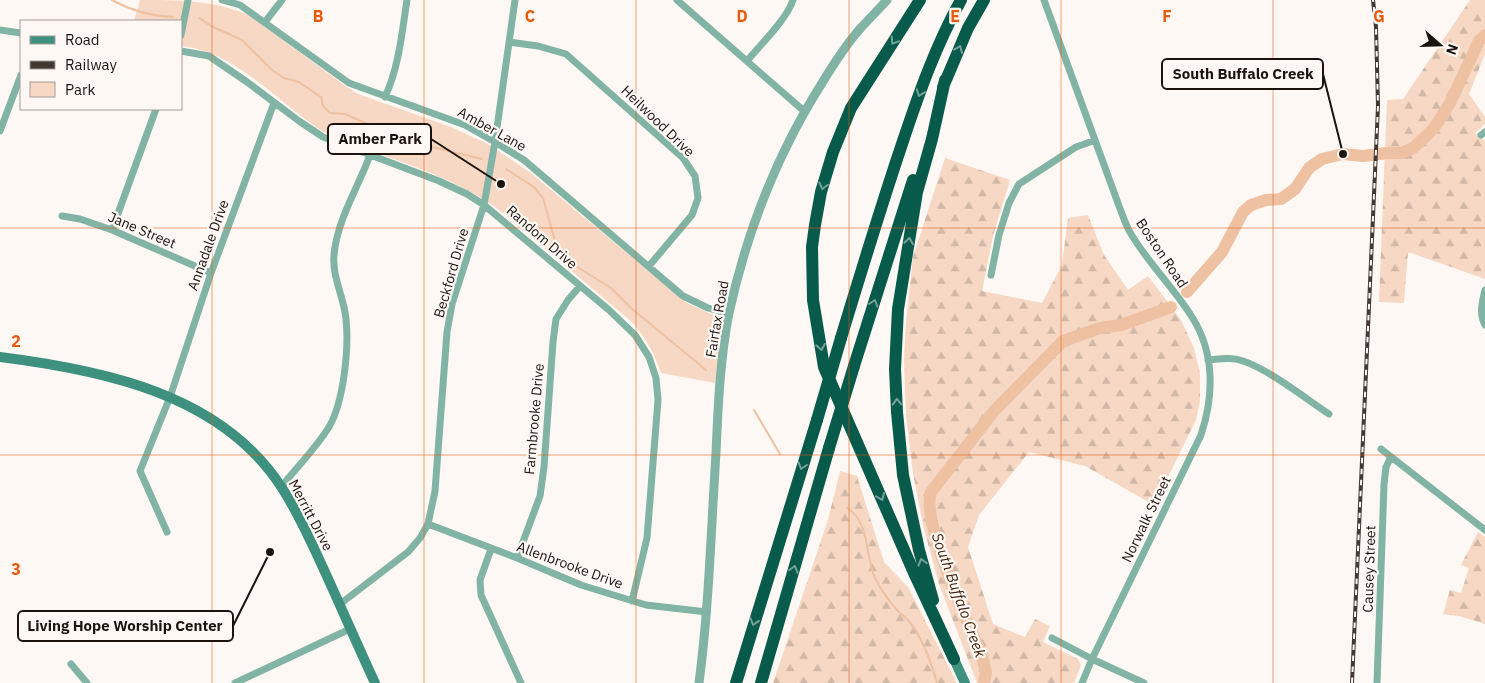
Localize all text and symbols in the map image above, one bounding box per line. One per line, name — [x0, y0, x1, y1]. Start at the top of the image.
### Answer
text: B — [313, 6, 324, 26]
text: C — [525, 6, 535, 26]
text: D — [736, 6, 748, 26]
text: E — [950, 6, 960, 26]
text: F — [1162, 6, 1172, 26]
text: G — [1373, 6, 1385, 26]
legend — [20, 20, 182, 110]
north arrow — [1415, 20, 1465, 70]
text: Road — [65, 30, 100, 49]
one-way arrow — [891, 35, 900, 45]
text: N — [1442, 42, 1462, 57]
one-way arrow — [952, 45, 963, 54]
text: Railway — [65, 55, 118, 74]
callout: South Buffalo Creek — [1162, 59, 1323, 89]
text: South Buffalo Creek — [1172, 64, 1314, 83]
text: Park — [65, 80, 95, 99]
street label: Heilwood Drive — [618, 81, 699, 161]
one-way arrow — [916, 88, 926, 96]
street label: Amber Lane — [455, 103, 530, 155]
callout: Amber Park — [328, 124, 431, 154]
text: Amber Park — [338, 129, 422, 148]
one-way arrow — [818, 182, 829, 191]
street label: Annadale Drive — [183, 197, 233, 293]
street label: Random Drive — [503, 201, 581, 273]
street label: Jane Street — [105, 208, 179, 252]
street label: Boston Road — [1132, 215, 1192, 291]
street label: Beckford Drive — [430, 226, 472, 320]
one-way arrow — [904, 236, 914, 245]
street label: Fairfax Road — [701, 279, 733, 359]
one-way arrow — [868, 299, 878, 307]
text: 2 — [11, 331, 21, 351]
one-way arrow — [815, 343, 826, 351]
street label: Farmbrooke Drive — [520, 362, 548, 475]
one-way arrow — [891, 398, 902, 406]
one-way arrow — [797, 462, 807, 470]
street label: Norwalk Street — [1117, 473, 1175, 565]
street label: Merritt Drive — [285, 476, 337, 554]
one-way arrow — [874, 492, 885, 501]
street label: Causey Street — [1358, 525, 1380, 613]
water label: South Buffalo Creek — [928, 530, 990, 660]
street label: Allenbrooke Drive — [514, 537, 626, 593]
one-way arrow — [917, 558, 928, 567]
text: 3 — [11, 559, 21, 579]
one-way arrow — [789, 565, 799, 573]
callout: Living Hope Worship Center — [18, 611, 233, 641]
text: Living Hope Worship Center — [27, 616, 223, 635]
one-way arrow — [749, 617, 759, 625]

